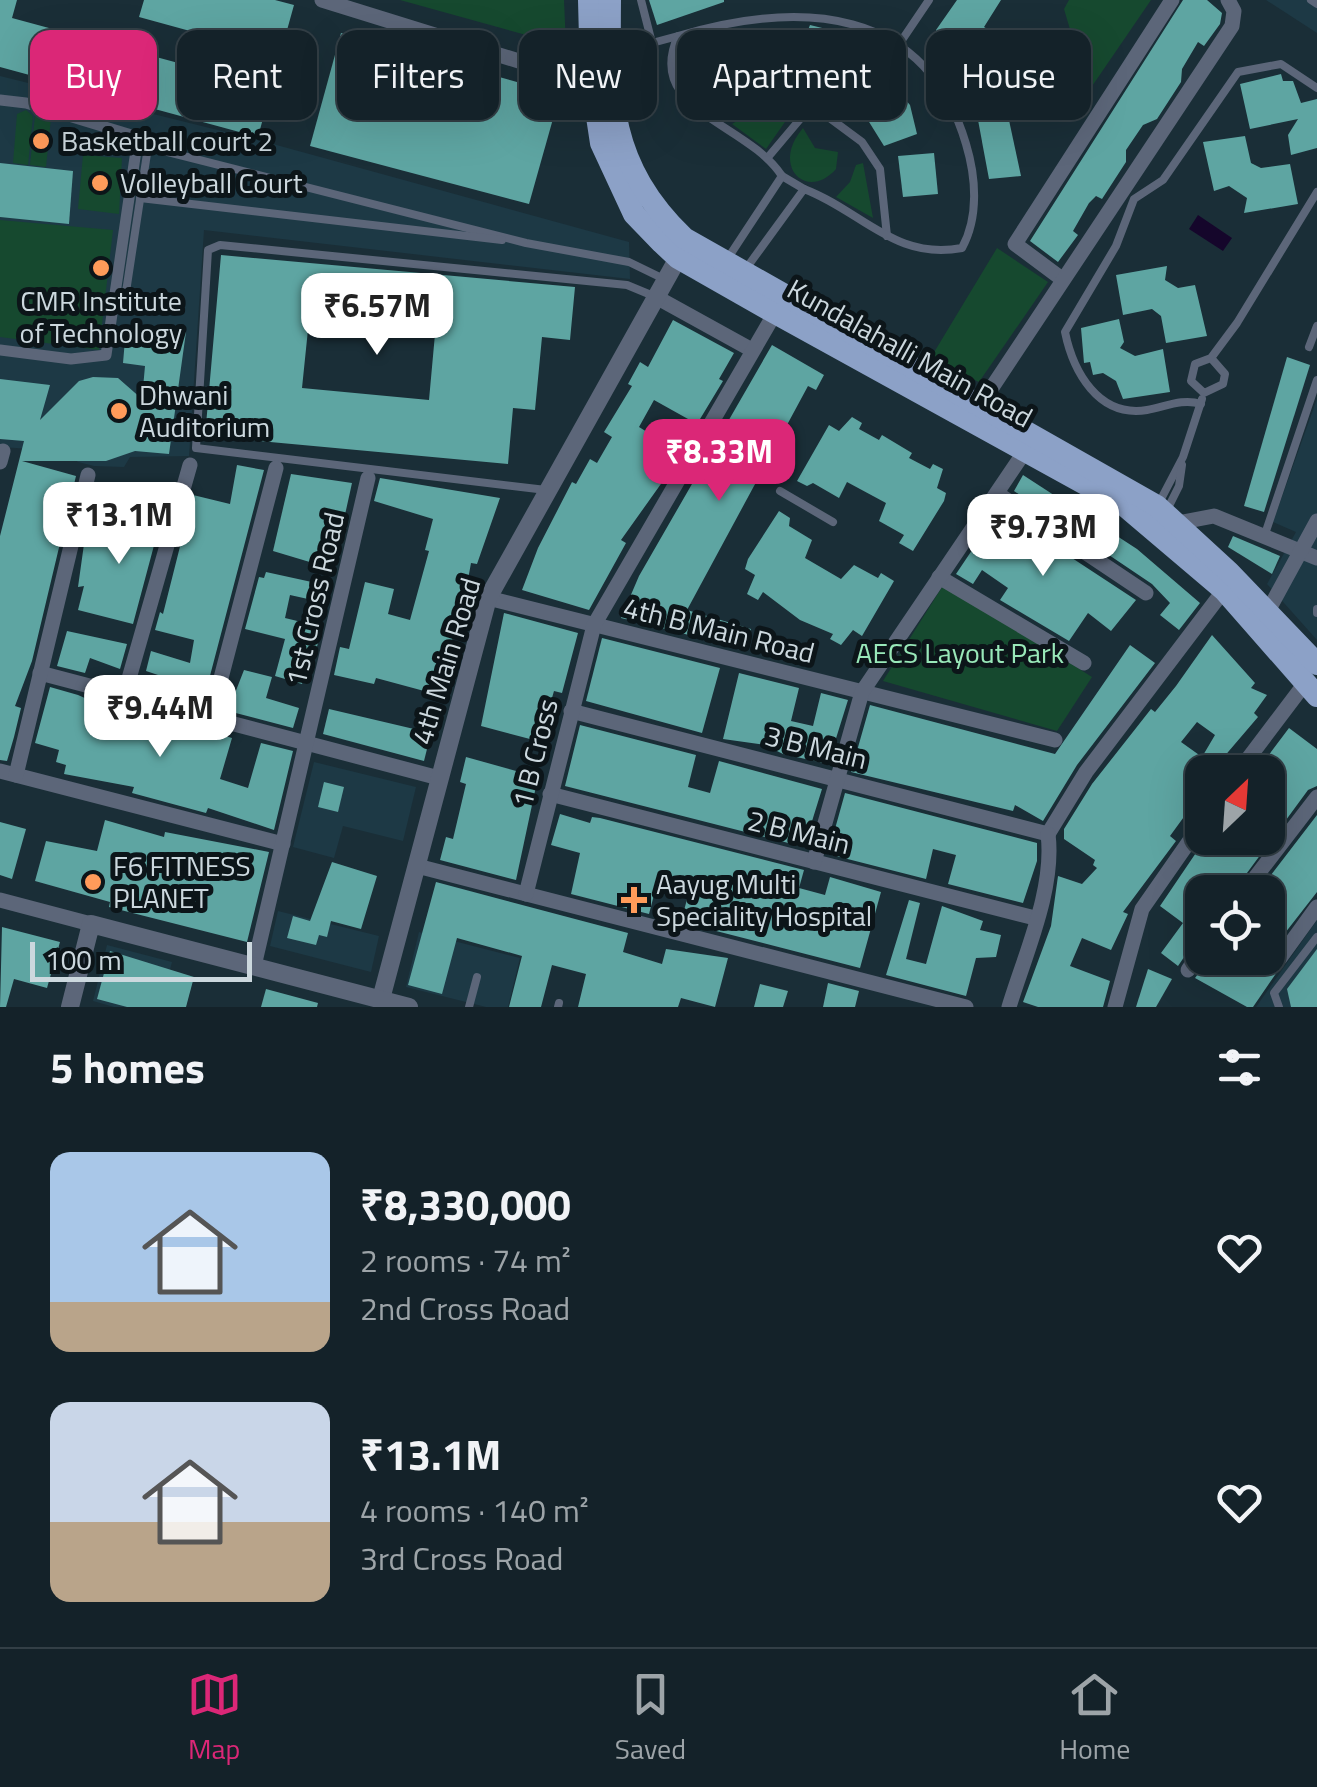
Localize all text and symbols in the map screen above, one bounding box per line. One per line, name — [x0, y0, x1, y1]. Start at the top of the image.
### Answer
chip: Buy — [30, 30, 157, 120]
chip: Rent — [177, 30, 317, 120]
chip: Filters — [337, 30, 499, 120]
chip: New — [519, 30, 657, 120]
chip: Apartment — [677, 30, 906, 120]
chip: House — [926, 30, 1091, 120]
place label: Basketball court 2 — [61, 119, 273, 162]
marker: Basketball court 2 — [30, 130, 52, 152]
place label: Volleyball Court — [120, 161, 303, 204]
marker: Volleyball Court — [89, 172, 111, 194]
marker: CMR Institute of Technology — [90, 257, 112, 279]
street label: Kundalahalli Main Road — [780, 267, 1041, 438]
pin: ₹6.57M — [296, 273, 458, 358]
place label: CMR Institute of Technology — [20, 279, 182, 354]
text: ₹6.57M — [323, 281, 431, 329]
place label: Dhwani Auditorium — [139, 373, 270, 448]
marker: Dhwani Auditorium — [108, 400, 130, 422]
pin: ₹8.33M — [638, 419, 800, 504]
text: ₹8.33M — [665, 427, 773, 475]
pin: ₹13.1M — [38, 482, 200, 567]
text: ₹13.1M — [65, 490, 173, 538]
pin: ₹9.73M — [962, 494, 1124, 579]
text: ₹9.73M — [989, 502, 1097, 550]
street label: 1st Cross Road — [274, 508, 355, 690]
street label: 4th Main Road — [400, 572, 491, 749]
street label: 4th B Main Road — [619, 585, 819, 674]
park label: AECS Layout Park — [856, 631, 1064, 674]
pin: ₹9.44M — [79, 675, 241, 760]
text: ₹9.44M — [106, 683, 214, 731]
street label: 1 B Cross — [500, 694, 569, 812]
street label: 3 B Main — [760, 713, 872, 780]
north arrow — [1185, 755, 1285, 855]
map controls — [1185, 755, 1285, 975]
street label: 2 B Main — [743, 798, 855, 865]
place label: F6 FITNESS PLANET — [113, 844, 251, 919]
place label: Aayug Multi Speciality Hospital — [656, 862, 872, 937]
marker: F6 FITNESS PLANET — [82, 871, 104, 893]
button: locate — [1185, 875, 1285, 975]
marker: Aayug Multi Speciality Hospital — [621, 887, 647, 913]
scale bar — [30, 937, 252, 981]
text: 100 m — [45, 938, 122, 981]
text: 5 homes — [50, 1035, 205, 1099]
icon: filters — [1212, 1040, 1267, 1095]
text: ₹8,330,000 — [360, 1172, 571, 1236]
icon: home — [130, 1192, 250, 1312]
icon: heart — [1212, 1225, 1267, 1280]
text: 2 rooms · 74 m² — [360, 1236, 571, 1284]
text: 2nd Cross Road — [360, 1284, 570, 1332]
text: ₹13.1M — [360, 1422, 501, 1486]
icon: home — [130, 1442, 250, 1562]
icon: heart — [1212, 1475, 1267, 1530]
text: 4 rooms · 140 m² — [360, 1486, 589, 1534]
text: 3rd Cross Road — [360, 1534, 564, 1582]
tab: Map — [187, 1667, 242, 1770]
tab: Saved — [615, 1667, 686, 1770]
tab: Home — [1059, 1667, 1130, 1770]

